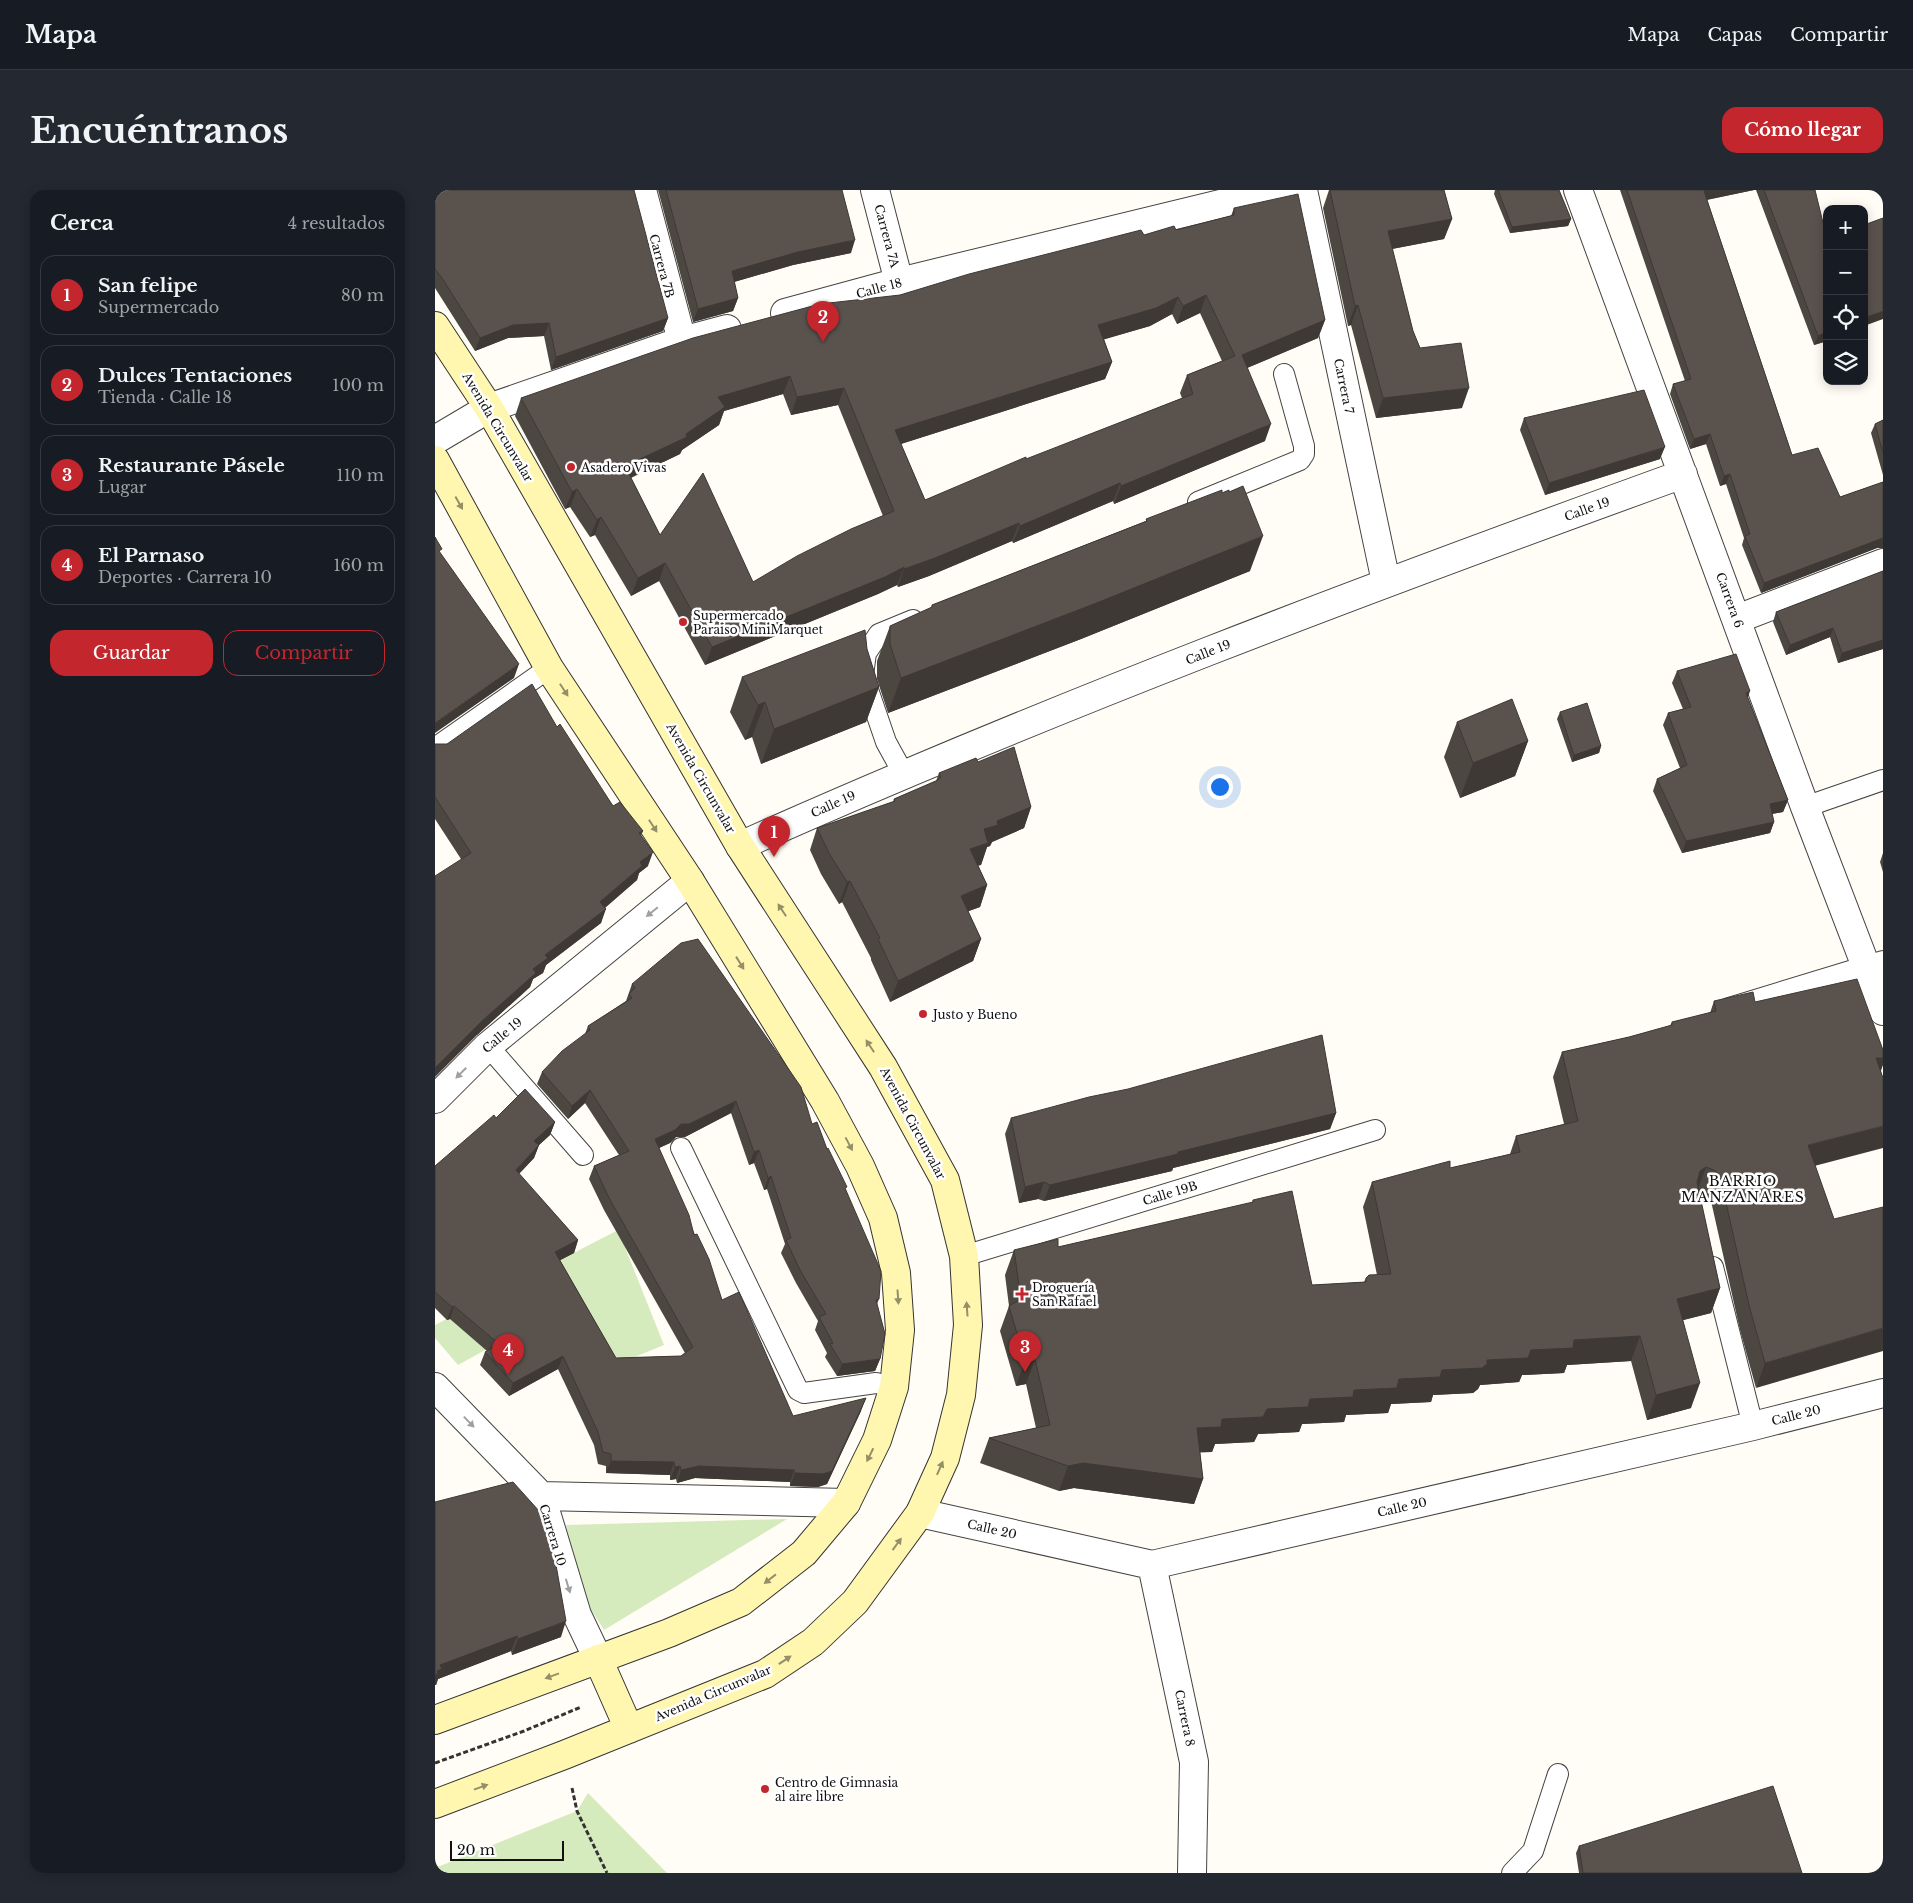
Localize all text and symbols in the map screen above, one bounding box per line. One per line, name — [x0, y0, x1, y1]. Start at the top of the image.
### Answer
text: Mapa — [25, 20, 97, 49]
text: Mapa — [1628, 24, 1679, 46]
text: Capas — [1707, 24, 1762, 46]
text: Compartir — [1790, 24, 1888, 46]
button: Cómo llegar — [1722, 107, 1883, 153]
text: Encuéntranos — [30, 109, 288, 152]
street label: Carrera 7A — [871, 203, 903, 270]
map controls — [1823, 205, 1868, 385]
button: + — [1823, 205, 1868, 250]
text: Cerca — [50, 210, 114, 236]
text: 4 resultados — [288, 213, 385, 233]
street label: Carrera 7B — [646, 232, 678, 300]
button: − — [1823, 250, 1868, 295]
text: San felipe — [98, 274, 198, 297]
street label: Calle 18 — [854, 275, 904, 301]
text: 1 — [64, 285, 70, 305]
text: 80 m — [341, 285, 384, 305]
button: locate — [1823, 295, 1868, 340]
text: Supermercado — [98, 297, 219, 317]
pin: 2 — [807, 301, 839, 342]
button: layers — [1823, 340, 1868, 385]
street label: Carrera 7 — [1331, 357, 1357, 416]
text: Dulces Tentaciones — [98, 364, 292, 387]
street label: Avenida Circunvalar — [459, 369, 537, 485]
text: 2 — [62, 375, 72, 395]
text: 100 m — [332, 375, 384, 395]
text: Tienda · Calle 18 — [98, 387, 232, 407]
text: Restaurante Pásele — [98, 454, 285, 477]
place label: Asadero Vivas — [580, 460, 666, 475]
marker: Asadero Vivas — [565, 461, 577, 473]
text: 3 — [62, 465, 72, 485]
text: 110 m — [337, 465, 384, 485]
text: Lugar — [98, 477, 146, 497]
street label: Calle 19 — [1562, 494, 1612, 524]
one-way arrow — [454, 496, 463, 510]
text: El Parnaso — [98, 544, 204, 567]
text: 4 — [62, 555, 72, 575]
text: 160 m — [333, 555, 384, 575]
text: Deportes · Carrera 10 — [98, 567, 272, 587]
street label: Carrera 6 — [1713, 570, 1747, 630]
place label: Supermercado Paraiso MiniMarquet — [693, 608, 824, 637]
marker: Supermercado Paraiso MiniMarquet — [677, 616, 689, 628]
button: Guardar — [50, 630, 213, 676]
button: Compartir — [223, 630, 385, 676]
street label: Calle 19 — [1183, 636, 1233, 668]
one-way arrow — [559, 684, 569, 697]
street label: Avenida Circunvalar — [663, 719, 739, 836]
your location — [1207, 774, 1233, 800]
street label: Calle 19 — [808, 787, 858, 821]
pin: 1 — [758, 816, 790, 857]
one-way arrow — [649, 819, 658, 833]
one-way arrow — [777, 903, 786, 917]
one-way arrow — [646, 907, 659, 918]
one-way arrow — [736, 957, 745, 970]
place label: Justo y Bueno — [931, 1007, 1018, 1022]
marker: Justo y Bueno — [917, 1008, 929, 1020]
street label: Calle 19 — [479, 1014, 525, 1056]
one-way arrow — [865, 1040, 875, 1053]
street label: Avenida Circunvalar — [877, 1063, 949, 1182]
one-way arrow — [455, 1067, 467, 1079]
one-way arrow — [844, 1137, 853, 1150]
district label: BARRIO MANZANARES — [1681, 1172, 1805, 1206]
street label: Calle 19B — [1141, 1178, 1199, 1208]
place label: Droguería San Rafael — [1032, 1280, 1097, 1309]
marker: Droguería San Rafael — [1016, 1288, 1028, 1300]
one-way arrow — [894, 1289, 902, 1305]
one-way arrow — [963, 1301, 971, 1317]
pin: 3 — [1009, 1331, 1041, 1372]
pin: 4 — [492, 1334, 524, 1375]
street label: Calle 20 — [1770, 1402, 1822, 1428]
one-way arrow — [463, 1416, 475, 1428]
one-way arrow — [866, 1448, 874, 1462]
one-way arrow — [936, 1461, 944, 1475]
street label: Calle 20 — [1376, 1494, 1428, 1520]
street label: Carrera 10 — [536, 1502, 570, 1568]
street label: Calle 20 — [966, 1516, 1018, 1542]
one-way arrow — [892, 1538, 902, 1551]
one-way arrow — [764, 1574, 777, 1585]
one-way arrow — [565, 1579, 573, 1594]
one-way arrow — [779, 1656, 792, 1665]
street label: Avenida Circunvalar — [652, 1662, 774, 1725]
one-way arrow — [544, 1672, 559, 1680]
street label: Carrera 8 — [1172, 1688, 1198, 1748]
place label: Centro de Gimnasia al aire libre — [775, 1775, 898, 1804]
one-way arrow — [473, 1783, 488, 1790]
marker: Centro de Gimnasia al aire libre — [759, 1783, 771, 1795]
scale bar — [450, 1838, 564, 1861]
text: 20 m — [457, 1841, 495, 1859]

